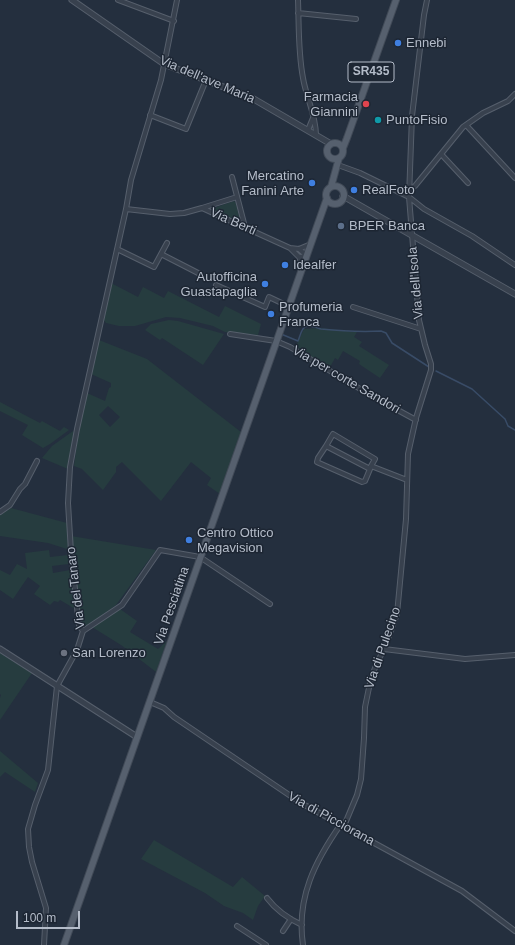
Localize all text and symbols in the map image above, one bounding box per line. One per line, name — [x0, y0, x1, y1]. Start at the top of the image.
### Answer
place label: Ennebi — [406, 35, 446, 51]
marker: Ennebi — [393, 38, 403, 48]
street label: Via dell'ave Maria — [157, 53, 257, 107]
road number: SR435 — [348, 62, 394, 82]
place label: Farmacia Giannini — [304, 89, 358, 120]
marker: Farmacia Giannini — [361, 99, 371, 109]
place label: PuntoFisio — [386, 112, 447, 128]
marker: PuntoFisio — [373, 115, 383, 125]
place label: Mercatino Fanini Arte — [241, 168, 304, 199]
marker: Mercatino Fanini Arte — [307, 178, 317, 188]
place label: RealFoto — [362, 182, 415, 198]
marker: RealFoto — [349, 185, 359, 195]
street label: Via Berti — [207, 205, 259, 239]
place label: BPER Banca — [349, 218, 425, 234]
marker: BPER Banca — [336, 221, 346, 231]
street label: Via dell'Isola — [405, 246, 427, 320]
place label: Idealfer — [293, 257, 336, 273]
marker: Idealfer — [280, 260, 290, 270]
place label: Autofficina Guastapaglia — [180, 269, 257, 300]
marker: Autofficina Guastapaglia — [260, 279, 270, 289]
place label: Profumeria Franca — [279, 299, 343, 330]
marker: Profumeria Franca — [266, 309, 276, 319]
street label: Via per corte Sandori — [289, 343, 403, 417]
place label: Centro Ottico Megavision — [197, 525, 274, 556]
marker: Centro Ottico Megavision — [184, 535, 194, 545]
street label: Via del Tanaro — [63, 546, 89, 630]
street label: Via Pesciatina — [151, 565, 193, 647]
street label: Via di Pulecino — [362, 605, 404, 691]
place label: San Lorenzo — [72, 645, 146, 661]
marker: San Lorenzo — [59, 648, 69, 658]
street label: Via di Picciorana — [285, 789, 377, 849]
scale bar — [18, 903, 82, 929]
text: 100 m — [23, 911, 56, 925]

